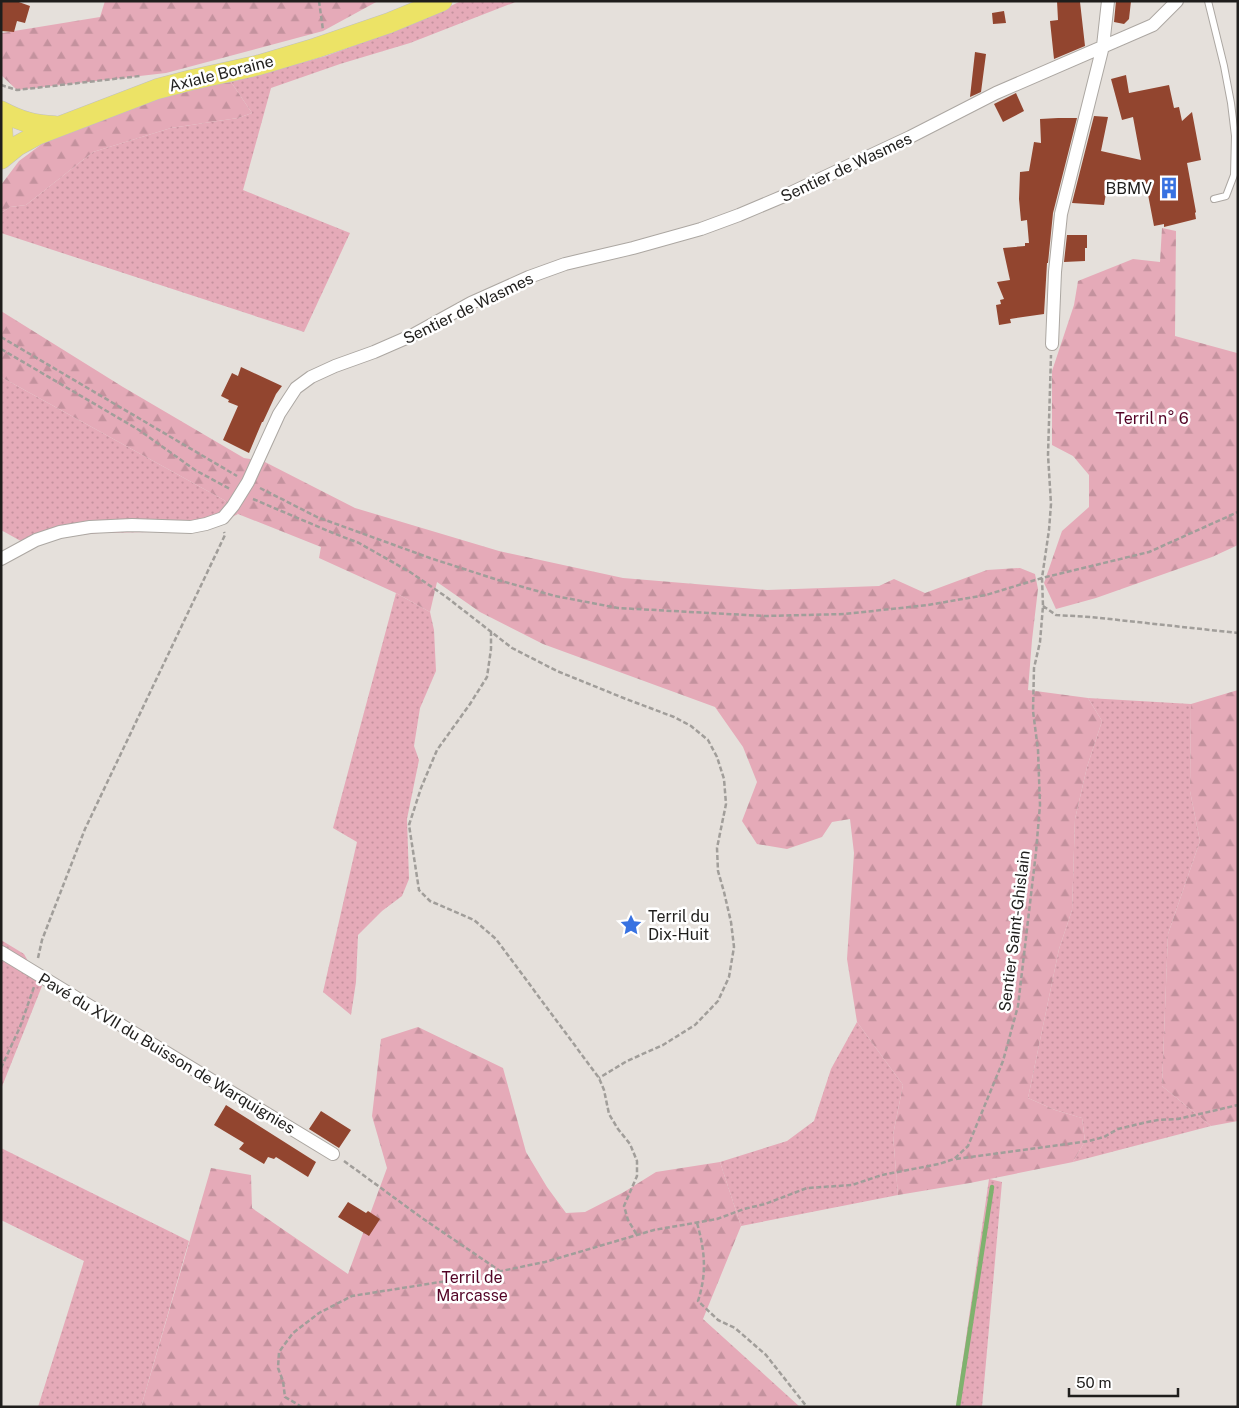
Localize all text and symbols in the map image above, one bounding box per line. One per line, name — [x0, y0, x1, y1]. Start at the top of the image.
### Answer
street label: Axiale Boraine — [167, 51, 275, 96]
street label: Sentier de Wasmes — [778, 129, 915, 206]
building icon: BBMV — [1156, 175, 1182, 201]
place label: BBMV — [1105, 179, 1152, 198]
street label: Sentier de Wasmes — [400, 269, 536, 348]
park label: Terril n° 6 — [1115, 409, 1189, 428]
street label: Sentier Saint-Ghislain — [995, 849, 1034, 1013]
place label: Terril du Dix-Huit — [648, 907, 709, 944]
place icon: Terril du Dix-Huit — [618, 912, 644, 938]
street label: Pavé du XVII du Buisson de Warquignies — [35, 969, 298, 1138]
park label: Terril de Marcasse — [436, 1268, 508, 1305]
scale bar — [1069, 1366, 1178, 1398]
text: 50 m — [1076, 1374, 1111, 1391]

